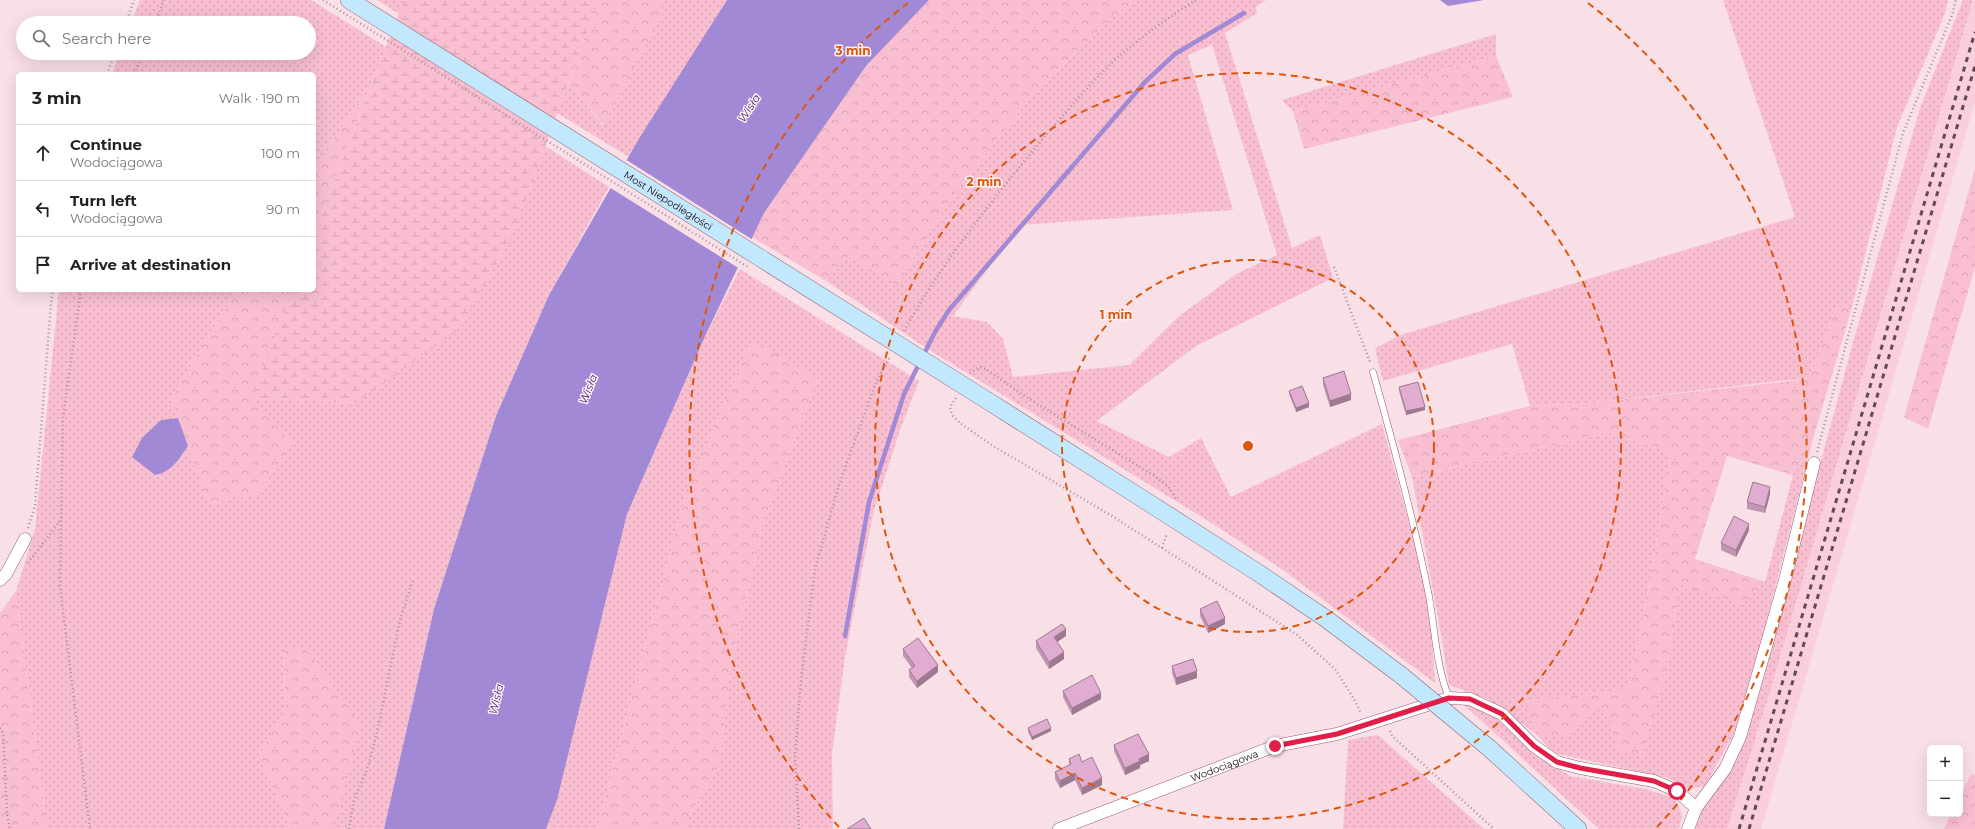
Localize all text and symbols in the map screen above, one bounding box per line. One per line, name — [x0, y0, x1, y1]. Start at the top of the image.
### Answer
search box — [16, 16, 316, 60]
icon: search — [30, 27, 52, 49]
text: Search here — [62, 29, 151, 48]
text: 3 min — [835, 43, 871, 58]
text: 3 min — [32, 88, 82, 108]
text: Walk · 190 m — [219, 90, 300, 106]
water label: Wisła — [735, 91, 763, 125]
text: Continue — [70, 135, 142, 154]
icon: ahead — [32, 142, 54, 164]
text: 100 m — [261, 145, 300, 161]
text: Wodociągowa — [70, 154, 163, 170]
street label: Most Niepodległości — [622, 168, 715, 233]
text: 2 min — [967, 174, 1001, 189]
text: Turn left — [70, 191, 137, 210]
icon: left — [32, 198, 54, 220]
text: 90 m — [266, 201, 300, 217]
text: Wodociągowa — [70, 210, 163, 226]
icon: arrive — [32, 254, 54, 276]
text: Arrive at destination — [70, 255, 231, 274]
text: 1 min — [1100, 307, 1132, 322]
water label: Wisła — [576, 372, 600, 406]
centre of rings — [1241, 439, 1255, 453]
water label: Wisła — [485, 682, 507, 716]
route end — [1266, 737, 1284, 755]
map controls — [1927, 745, 1963, 817]
button: + — [1927, 745, 1963, 781]
street label: Wodociągowa — [1188, 747, 1260, 784]
button: − — [1927, 781, 1963, 817]
route start — [1668, 782, 1686, 800]

